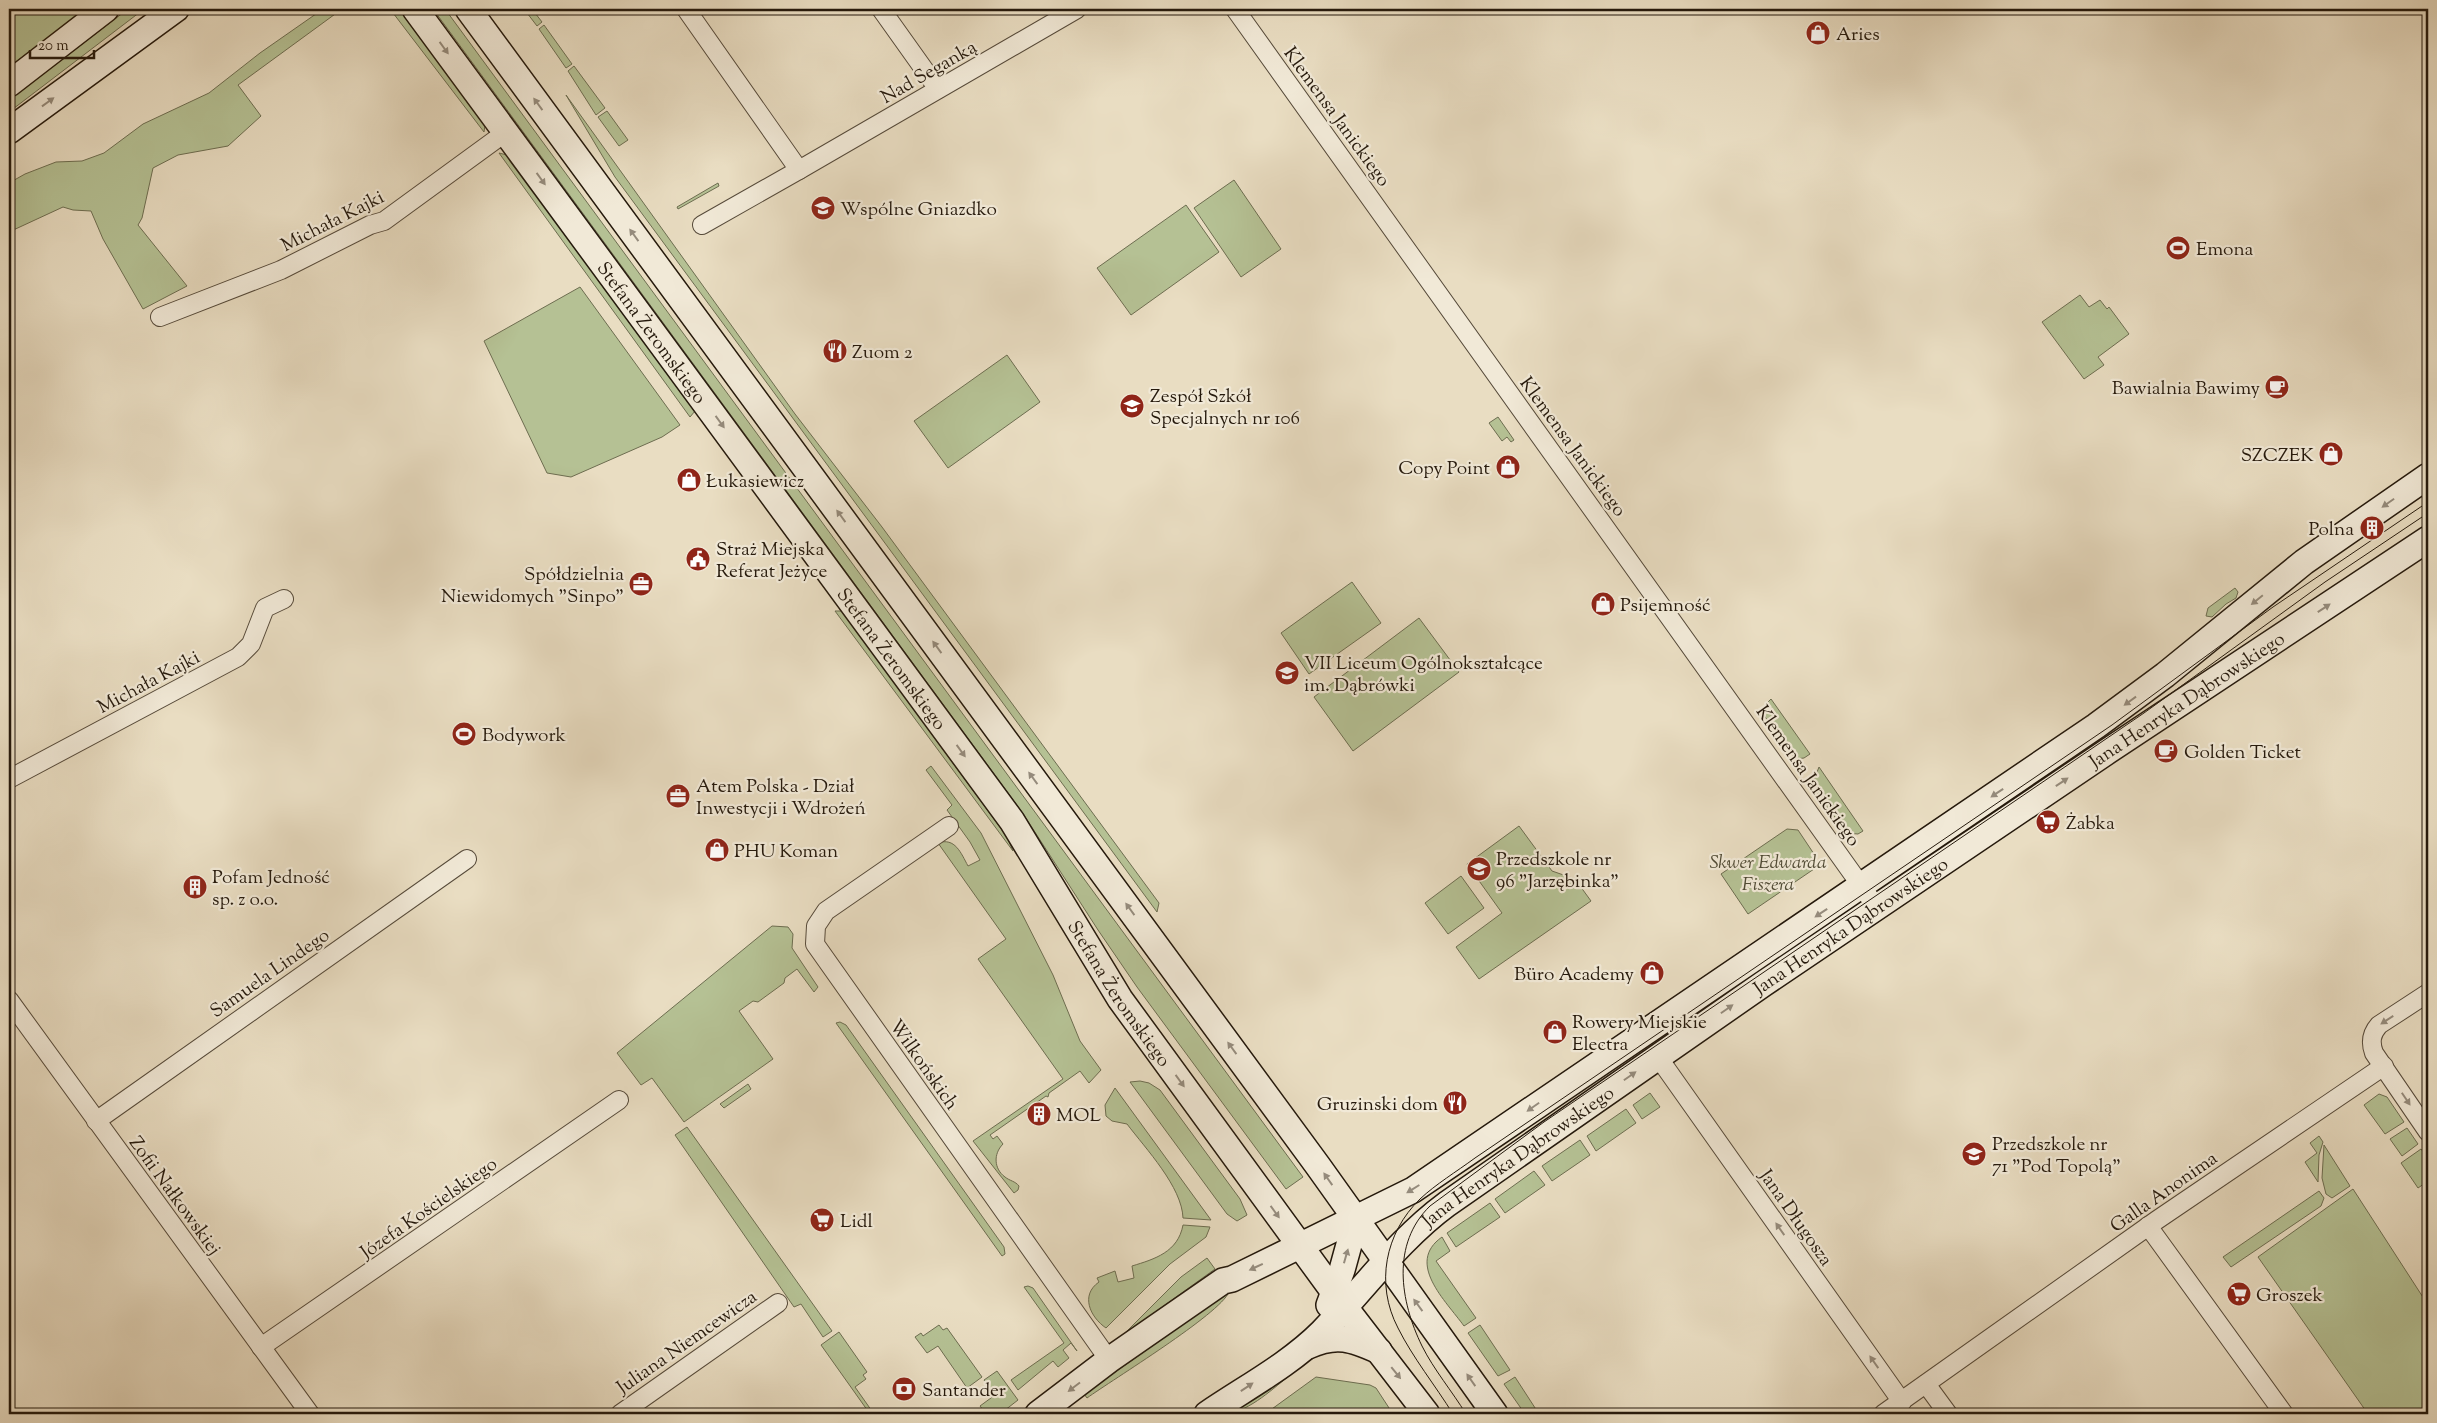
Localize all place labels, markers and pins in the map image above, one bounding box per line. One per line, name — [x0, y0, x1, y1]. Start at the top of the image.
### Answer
shop icon: Aries — [1805, 20, 1831, 46]
place label: Aries — [1836, 22, 1880, 49]
school or university icon: Wspólne Gniazdko — [810, 195, 836, 221]
place label: Wspólne Gniazdko — [840, 197, 997, 224]
sports icon: Emona — [2165, 235, 2191, 261]
place label: Emona — [2196, 237, 2254, 264]
restaurant icon: Zuom 2 — [822, 338, 848, 364]
place label: Zuom 2 — [852, 340, 913, 367]
cafe icon: Bawialnia Bawimy — [2264, 374, 2290, 400]
place label: Bawialnia Bawimy — [2112, 376, 2261, 403]
place label: Zespół Szkół Specjalnych nr 106 — [1150, 384, 1300, 433]
school or university icon: Zespół Szkół Specjalnych nr 106 — [1119, 393, 1145, 419]
shop icon: SZCZEK — [2318, 441, 2344, 467]
place label: SZCZEK — [2241, 443, 2314, 470]
shop icon: Copy Point — [1495, 454, 1521, 480]
place label: Copy Point — [1398, 456, 1490, 483]
shop icon: Łukasiewicz — [676, 467, 702, 493]
place label: Łukasiewicz — [706, 469, 804, 496]
building icon: Polna — [2359, 515, 2385, 541]
place label: Polna — [2309, 517, 2354, 544]
place label: Straż Miejska Referat Jeżyce — [716, 537, 827, 586]
public building icon: Straż Miejska Referat Jeżyce — [685, 546, 711, 572]
place label: Spółdzielnia Niewidomych "Sinpo" — [441, 562, 624, 611]
office icon: Spółdzielnia Niewidomych "Sinpo" — [628, 571, 654, 597]
shop icon: Psijemność — [1590, 591, 1616, 617]
place label: Psijemność — [1620, 593, 1711, 620]
place label: VII Liceum Ogólnokształcące im. Dąbrówki — [1304, 651, 1543, 700]
school or university icon: VII Liceum Ogólnokształcące im. Dąbrówki — [1274, 660, 1300, 686]
sports icon: Bodywork — [451, 721, 477, 747]
place label: Bodywork — [482, 723, 566, 750]
cafe icon: Golden Ticket — [2153, 738, 2179, 764]
place label: Golden Ticket — [2184, 740, 2302, 767]
place label: Atem Polska - Dział Inwestycji i Wdrożeń — [696, 774, 866, 823]
office icon: Atem Polska - Dział Inwestycji i Wdrożeń — [665, 783, 691, 809]
supermarket icon: Żabka — [2035, 809, 2061, 835]
place label: Żabka — [2066, 811, 2115, 838]
shop icon: PHU Koman — [704, 837, 730, 863]
place label: PHU Koman — [734, 839, 838, 866]
place label: Przedszkole nr 96 "Jarzębinka" — [1496, 847, 1619, 896]
school or university icon: Przedszkole nr 96 "Jarzębinka" — [1466, 856, 1492, 882]
place label: Pofam Jedność sp. z o.o. — [212, 865, 330, 914]
building icon: Pofam Jedność sp. z o.o. — [182, 874, 208, 900]
shop icon: Büro Academy — [1639, 960, 1665, 986]
place label: Büro Academy — [1514, 962, 1635, 989]
place label: Rowery Miejskie Electra — [1572, 1010, 1707, 1059]
shop icon: Rowery Miejskie Electra — [1542, 1019, 1568, 1045]
restaurant icon: Gruzinski dom — [1442, 1090, 1468, 1116]
place label: Gruzinski dom — [1317, 1092, 1438, 1119]
building icon: MOL — [1026, 1101, 1052, 1127]
place label: MOL — [1056, 1103, 1101, 1130]
place label: Przedszkole nr 71 "Pod Topolą" — [1992, 1132, 2121, 1181]
school or university icon: Przedszkole nr 71 "Pod Topolą" — [1961, 1141, 1987, 1167]
supermarket icon: Lidl — [809, 1207, 835, 1233]
place label: Lidl — [840, 1209, 873, 1236]
supermarket icon: Groszek — [2226, 1281, 2252, 1307]
place label: Groszek — [2256, 1283, 2323, 1310]
bank icon: Santander — [891, 1376, 917, 1402]
place label: Santander — [922, 1378, 1006, 1405]

